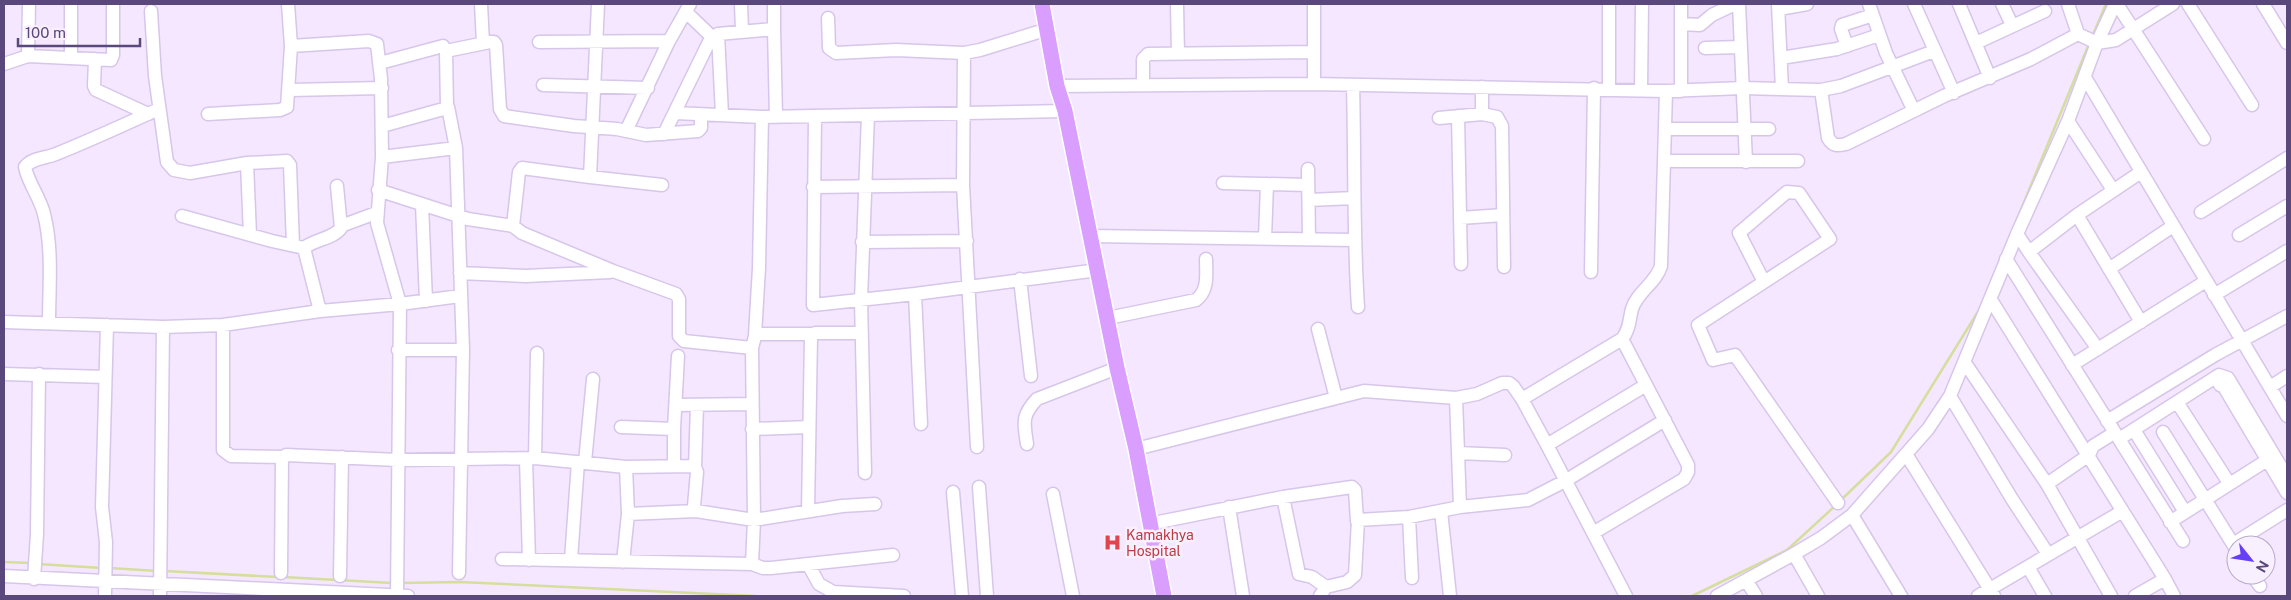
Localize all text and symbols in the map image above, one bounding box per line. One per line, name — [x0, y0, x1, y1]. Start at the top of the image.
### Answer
scale bar — [18, 15, 140, 47]
text: 100 m — [25, 24, 66, 41]
place label: Kamakhya Hospital — [1126, 527, 1194, 559]
hospital icon: Kamakhya Hospital — [1102, 533, 1122, 553]
north arrow — [2226, 535, 2276, 585]
text: N — [2253, 558, 2272, 575]

